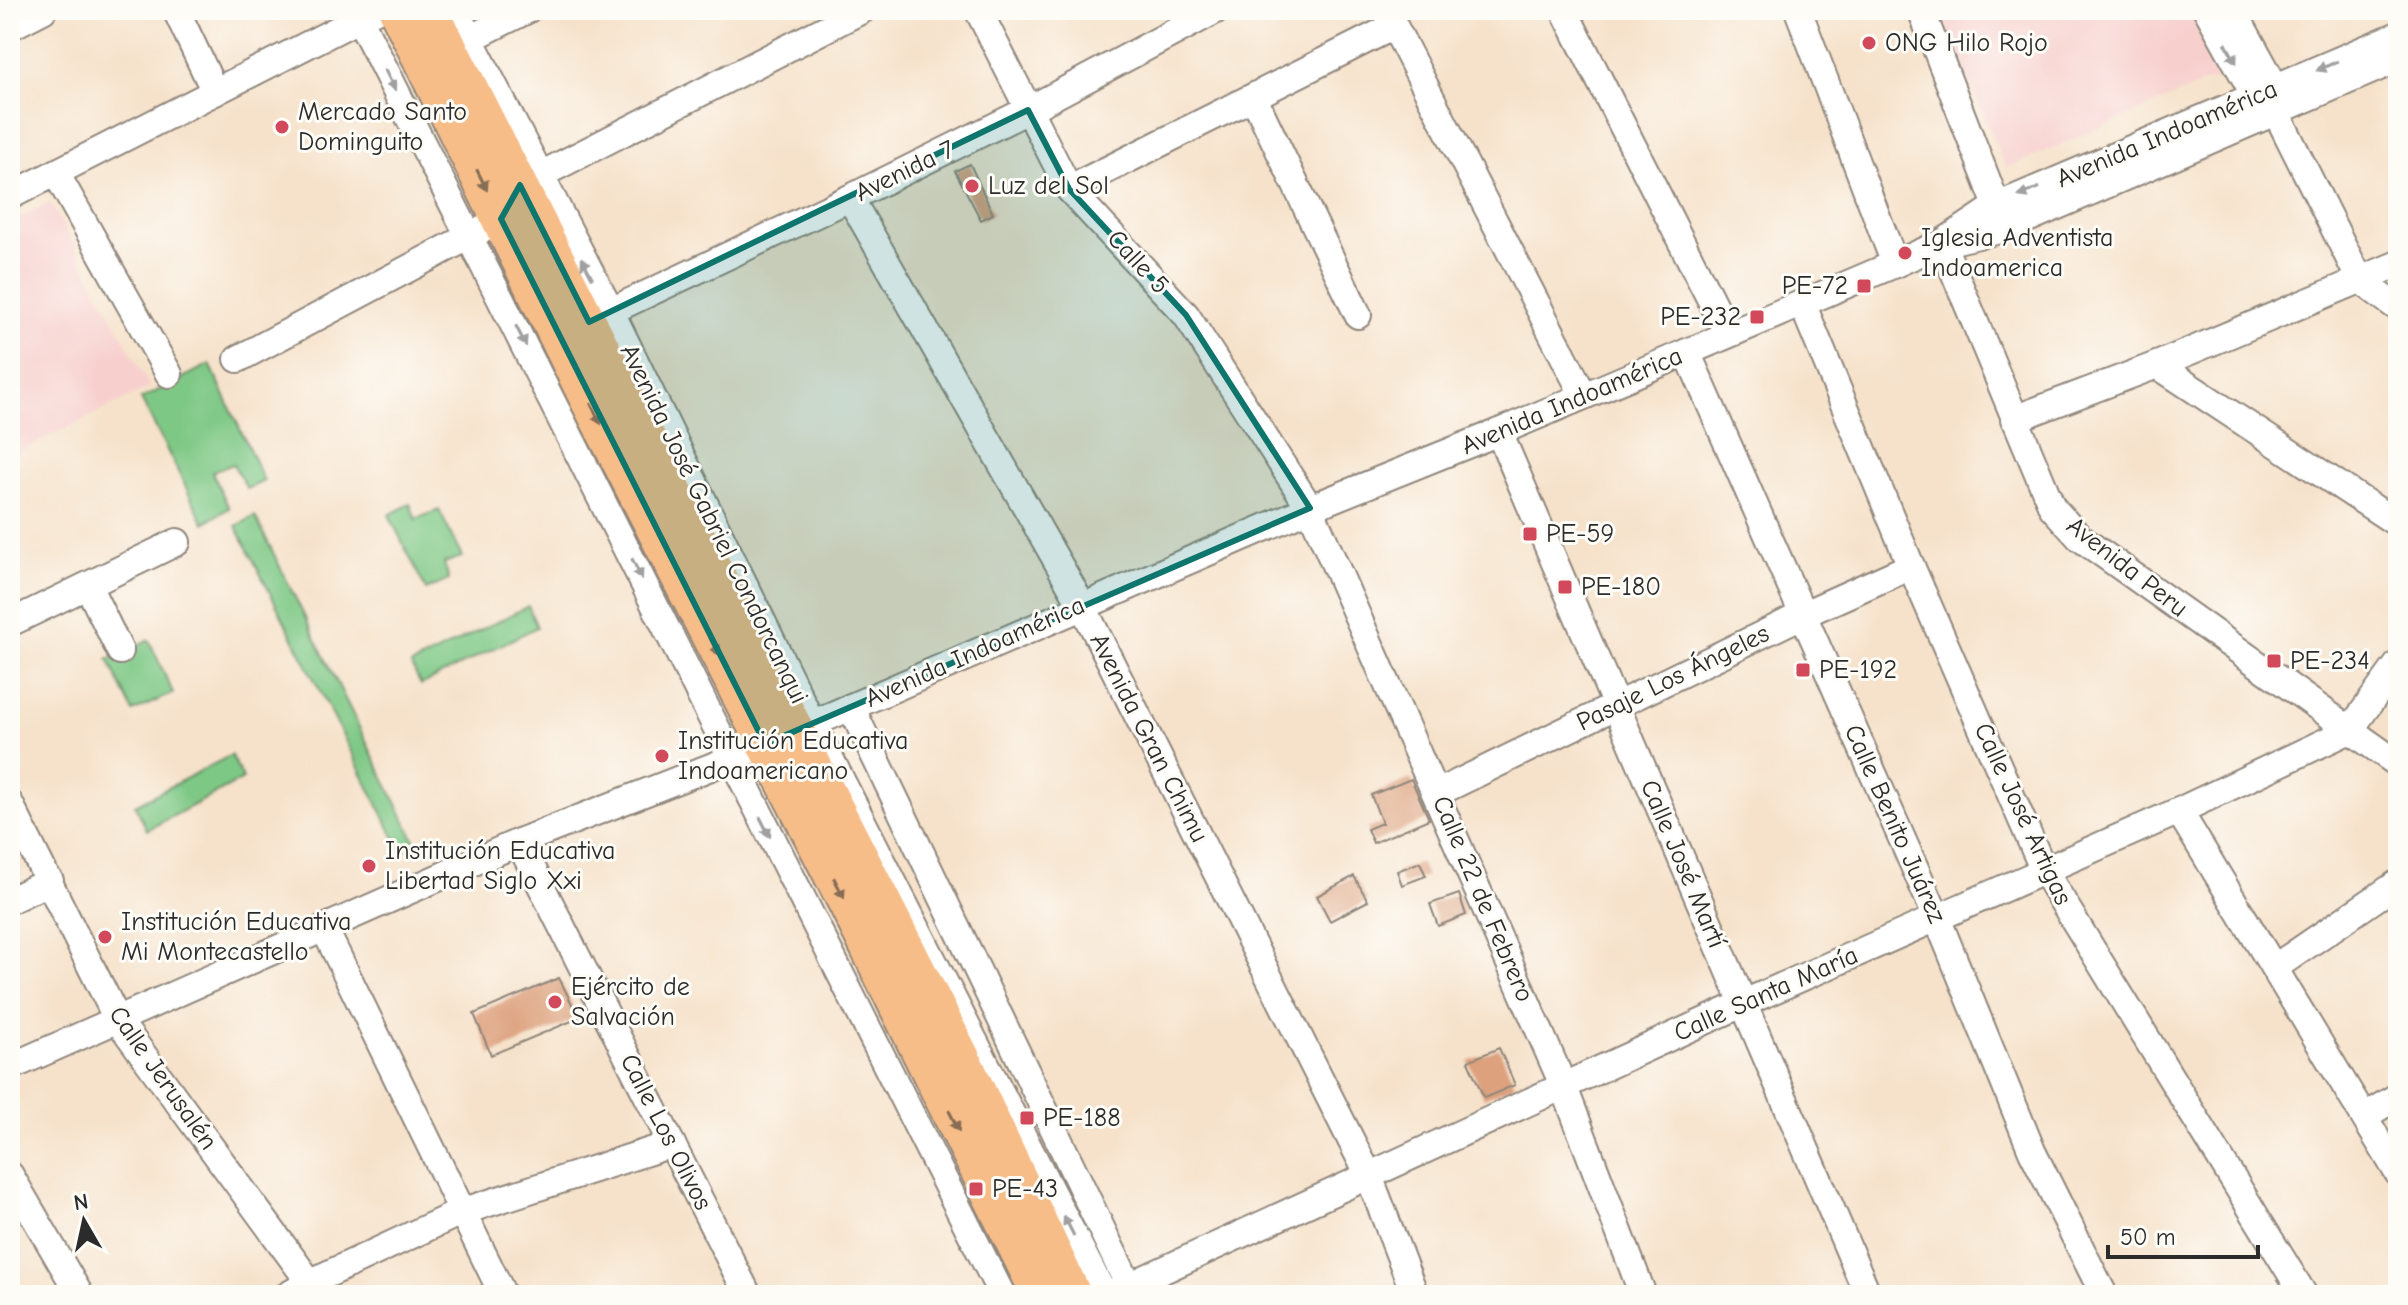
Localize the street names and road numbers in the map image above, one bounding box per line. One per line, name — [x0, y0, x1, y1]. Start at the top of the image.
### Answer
street label: Avenida Indoamérica — [2052, 74, 2282, 194]
street label: Avenida 7 — [850, 134, 960, 208]
street label: Calle 5 — [1101, 224, 1175, 300]
street label: Avenida José Gabriel Condorcanqui — [614, 339, 814, 709]
street label: Avenida Indoamérica — [1457, 341, 1687, 461]
street label: Avenida Peru — [2061, 511, 2193, 623]
street label: Avenida Indoamérica — [861, 590, 1089, 714]
street label: Pasaje Los Ángeles — [1571, 618, 1774, 738]
street label: Avenida Gran Chimu — [1083, 629, 1215, 847]
street label: Calle José Artigas — [1968, 718, 2078, 910]
street label: Calle Benito Juárez — [1838, 720, 1952, 928]
street label: Calle José Martí — [1634, 776, 1732, 953]
street label: Calle 22 de Febrero — [1426, 792, 1540, 1006]
street label: Calle Santa María — [1669, 940, 1863, 1048]
street label: Calle Jerusalén — [102, 1000, 224, 1156]
street label: Calle Los Olivos — [614, 1049, 718, 1215]

